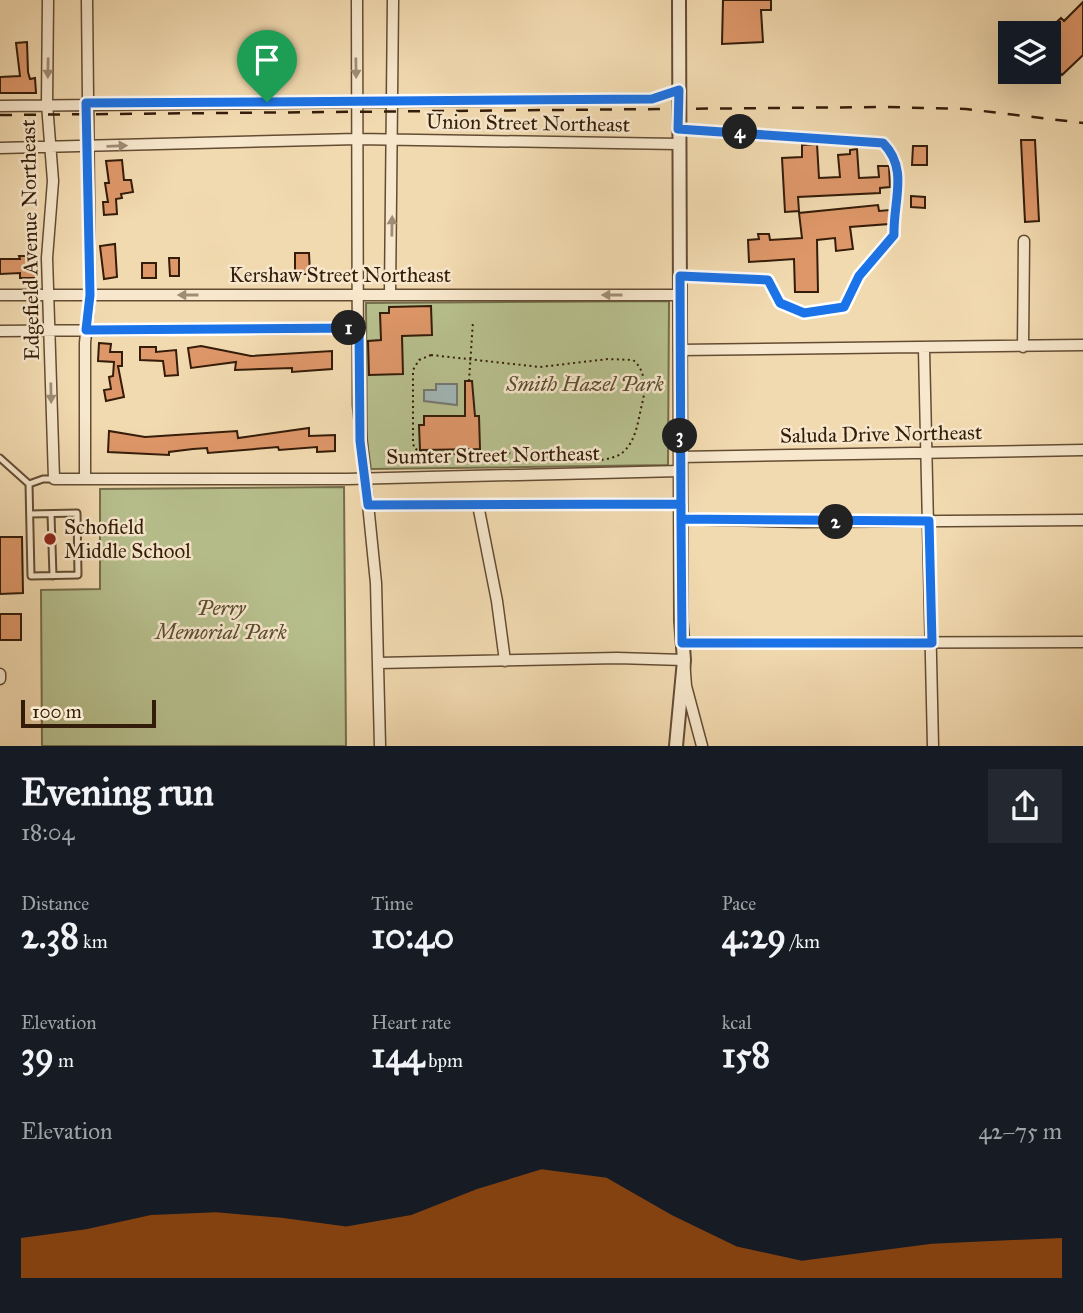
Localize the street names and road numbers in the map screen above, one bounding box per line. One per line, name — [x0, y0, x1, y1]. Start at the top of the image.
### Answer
street label: Union Street Northeast — [426, 108, 631, 138]
street label: Edgefield Avenue Northeast — [15, 119, 45, 361]
street label: Kershaw Street Northeast — [229, 262, 452, 288]
street label: Saluda Drive Northeast — [780, 419, 983, 449]
street label: Sumter Street Northeast — [386, 440, 601, 470]

